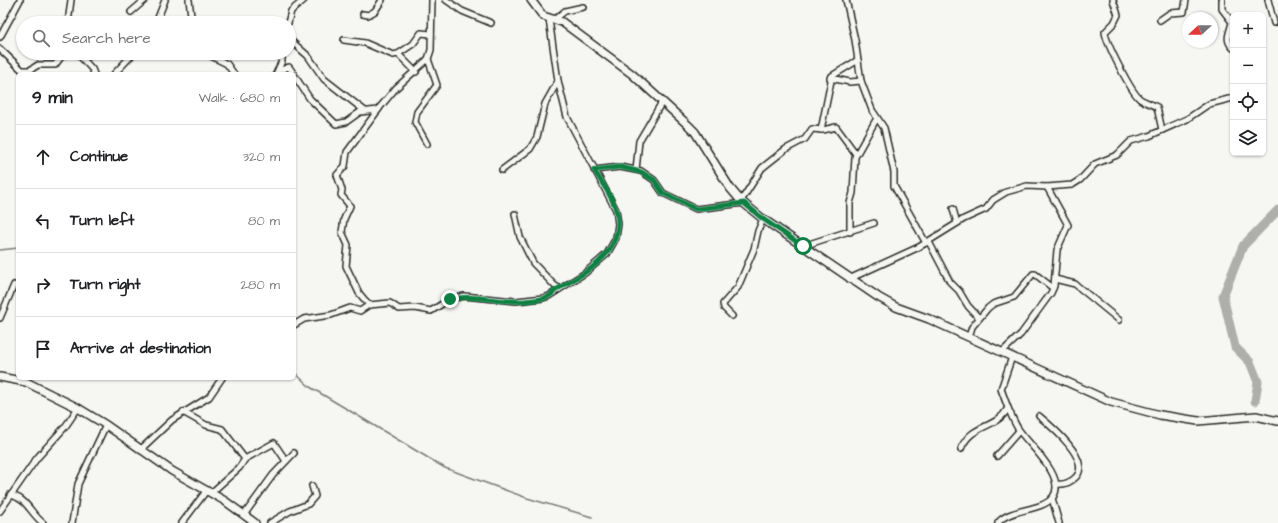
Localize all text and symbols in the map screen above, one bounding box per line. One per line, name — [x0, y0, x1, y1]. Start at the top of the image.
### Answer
north arrow — [1182, 12, 1218, 48]
map controls — [1230, 12, 1266, 156]
button: + — [1230, 12, 1266, 48]
search box — [16, 16, 296, 60]
icon: search — [30, 27, 52, 49]
text: Search here — [62, 28, 151, 49]
button: − — [1230, 48, 1266, 84]
button: locate — [1230, 84, 1266, 120]
text: 9 min — [32, 86, 73, 110]
text: Walk · 680 m — [199, 89, 280, 107]
button: layers — [1230, 120, 1266, 156]
icon: ahead — [32, 146, 54, 168]
text: Continue — [70, 146, 128, 167]
text: 320 m — [242, 148, 280, 166]
icon: left — [32, 210, 54, 232]
text: Turn left — [70, 210, 134, 231]
text: 80 m — [248, 212, 280, 230]
route start — [794, 237, 812, 255]
icon: right — [32, 274, 54, 296]
text: Turn right — [70, 274, 141, 295]
text: 280 m — [241, 276, 280, 294]
route end — [441, 290, 459, 308]
icon: arrive — [32, 338, 54, 360]
text: Arrive at destination — [70, 338, 211, 359]

